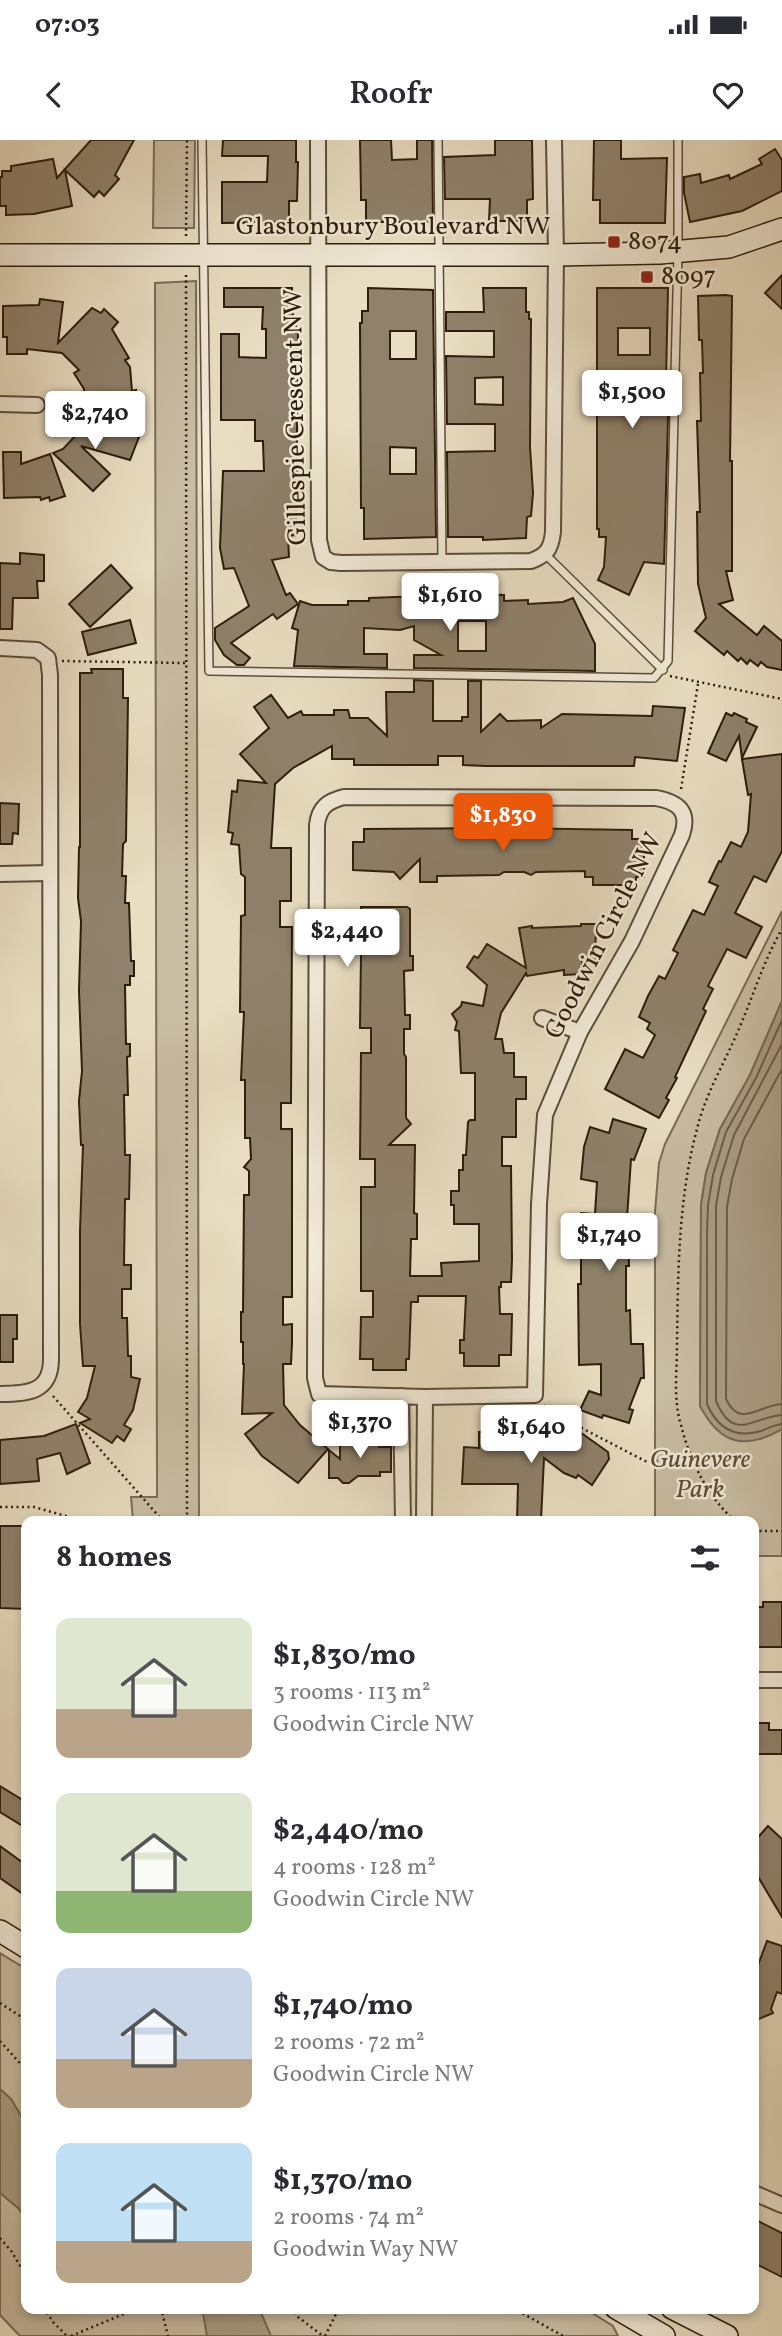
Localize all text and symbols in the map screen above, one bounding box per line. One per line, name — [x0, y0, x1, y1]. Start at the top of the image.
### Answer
text: 07:03 — [35, 7, 100, 43]
text: Roofr — [349, 73, 433, 117]
icon: back — [35, 76, 73, 114]
icon: heart — [709, 76, 747, 114]
street label: Glastonbury Boulevard NW — [236, 209, 550, 245]
place label: 8074 — [628, 224, 682, 260]
marker: 8074 — [606, 234, 622, 250]
place label: 8097 — [661, 259, 716, 295]
marker: 8097 — [639, 269, 655, 285]
street label: Gillespie Crescent NW — [276, 288, 316, 546]
pin: $1,500 — [575, 370, 689, 430]
text: $1,500 — [598, 377, 666, 409]
pin: $2,740 — [38, 392, 152, 451]
text: $2,740 — [61, 398, 129, 430]
pin: $1,610 — [393, 574, 507, 633]
text: $1,610 — [418, 580, 482, 612]
pin: $1,830 — [446, 794, 560, 853]
text: $1,830 — [470, 800, 536, 832]
street label: Goodwin Circle NW — [536, 827, 672, 1045]
pin: $2,440 — [290, 910, 404, 969]
text: $2,440 — [310, 916, 384, 948]
pin: $1,740 — [552, 1214, 666, 1273]
text: $1,740 — [577, 1220, 641, 1252]
pin: $1,370 — [303, 1400, 417, 1460]
pin: $1,640 — [474, 1406, 588, 1465]
text: $1,370 — [328, 1407, 392, 1439]
text: $1,640 — [497, 1412, 565, 1444]
park label: Guinevere Park — [650, 1442, 751, 1508]
text: 8 homes — [56, 1537, 172, 1579]
icon: filters — [686, 1539, 724, 1577]
text: $1,830/mo — [273, 1635, 416, 1677]
icon: home — [112, 1646, 196, 1730]
text: 3 rooms · 113 m² — [273, 1677, 431, 1709]
text: Goodwin Circle NW — [273, 1709, 474, 1741]
text: $2,440/mo — [273, 1810, 424, 1852]
icon: home — [112, 1821, 196, 1905]
text: 4 rooms · 128 m² — [273, 1852, 436, 1884]
text: Goodwin Circle NW — [273, 1884, 474, 1916]
text: $1,740/mo — [273, 1985, 413, 2027]
icon: home — [112, 1996, 196, 2080]
text: 2 rooms · 72 m² — [273, 2027, 424, 2059]
text: Goodwin Circle NW — [273, 2059, 474, 2091]
text: $1,370/mo — [273, 2160, 412, 2202]
icon: home — [112, 2171, 196, 2255]
text: 2 rooms · 74 m² — [273, 2202, 424, 2234]
text: Goodwin Way NW — [273, 2234, 458, 2266]

